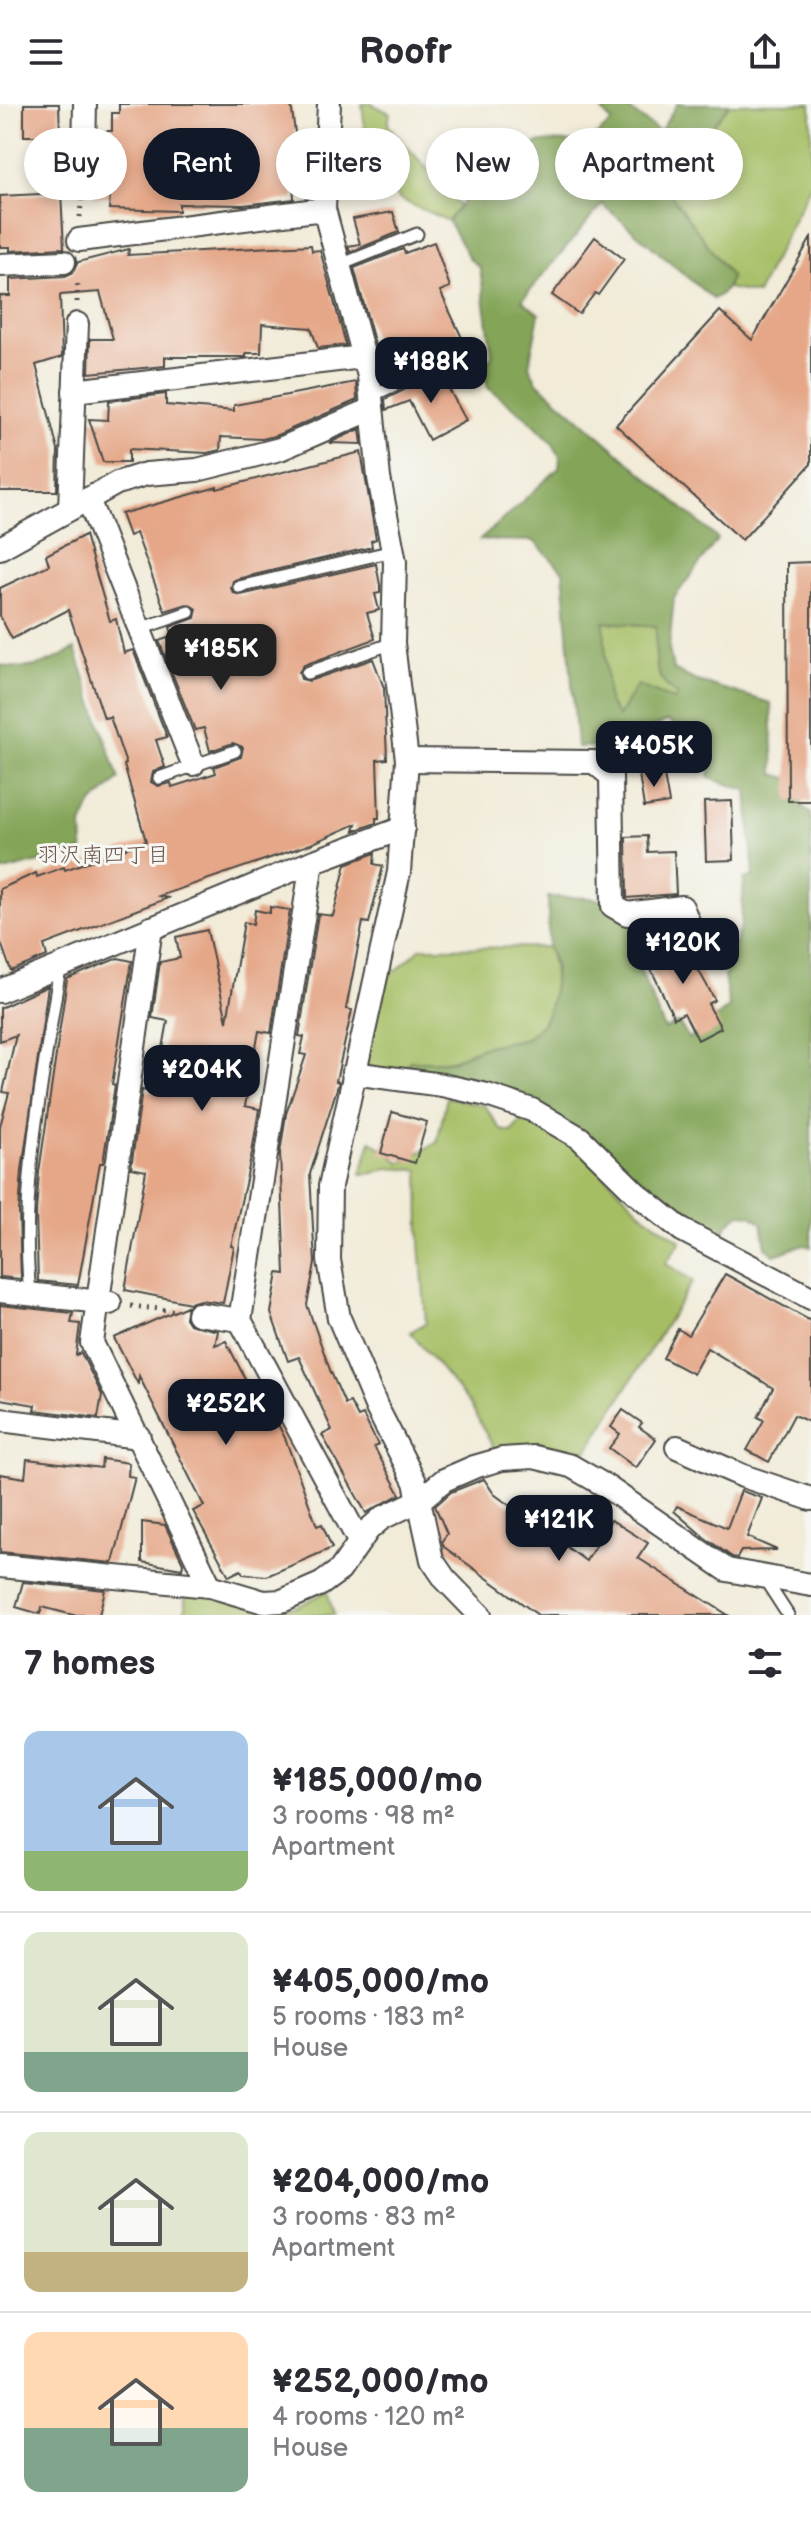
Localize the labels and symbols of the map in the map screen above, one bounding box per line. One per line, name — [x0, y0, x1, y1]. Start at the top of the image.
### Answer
pin: ¥188K — [375, 337, 487, 405]
pin: ¥185K — [165, 624, 277, 692]
pin: ¥405K — [598, 721, 710, 789]
district label: 羽沢南四丁目 — [37, 842, 169, 869]
pin: ¥120K — [627, 918, 739, 986]
pin: ¥204K — [146, 1045, 258, 1113]
pin: ¥252K — [170, 1379, 282, 1447]
pin: ¥121K — [503, 1495, 615, 1563]

